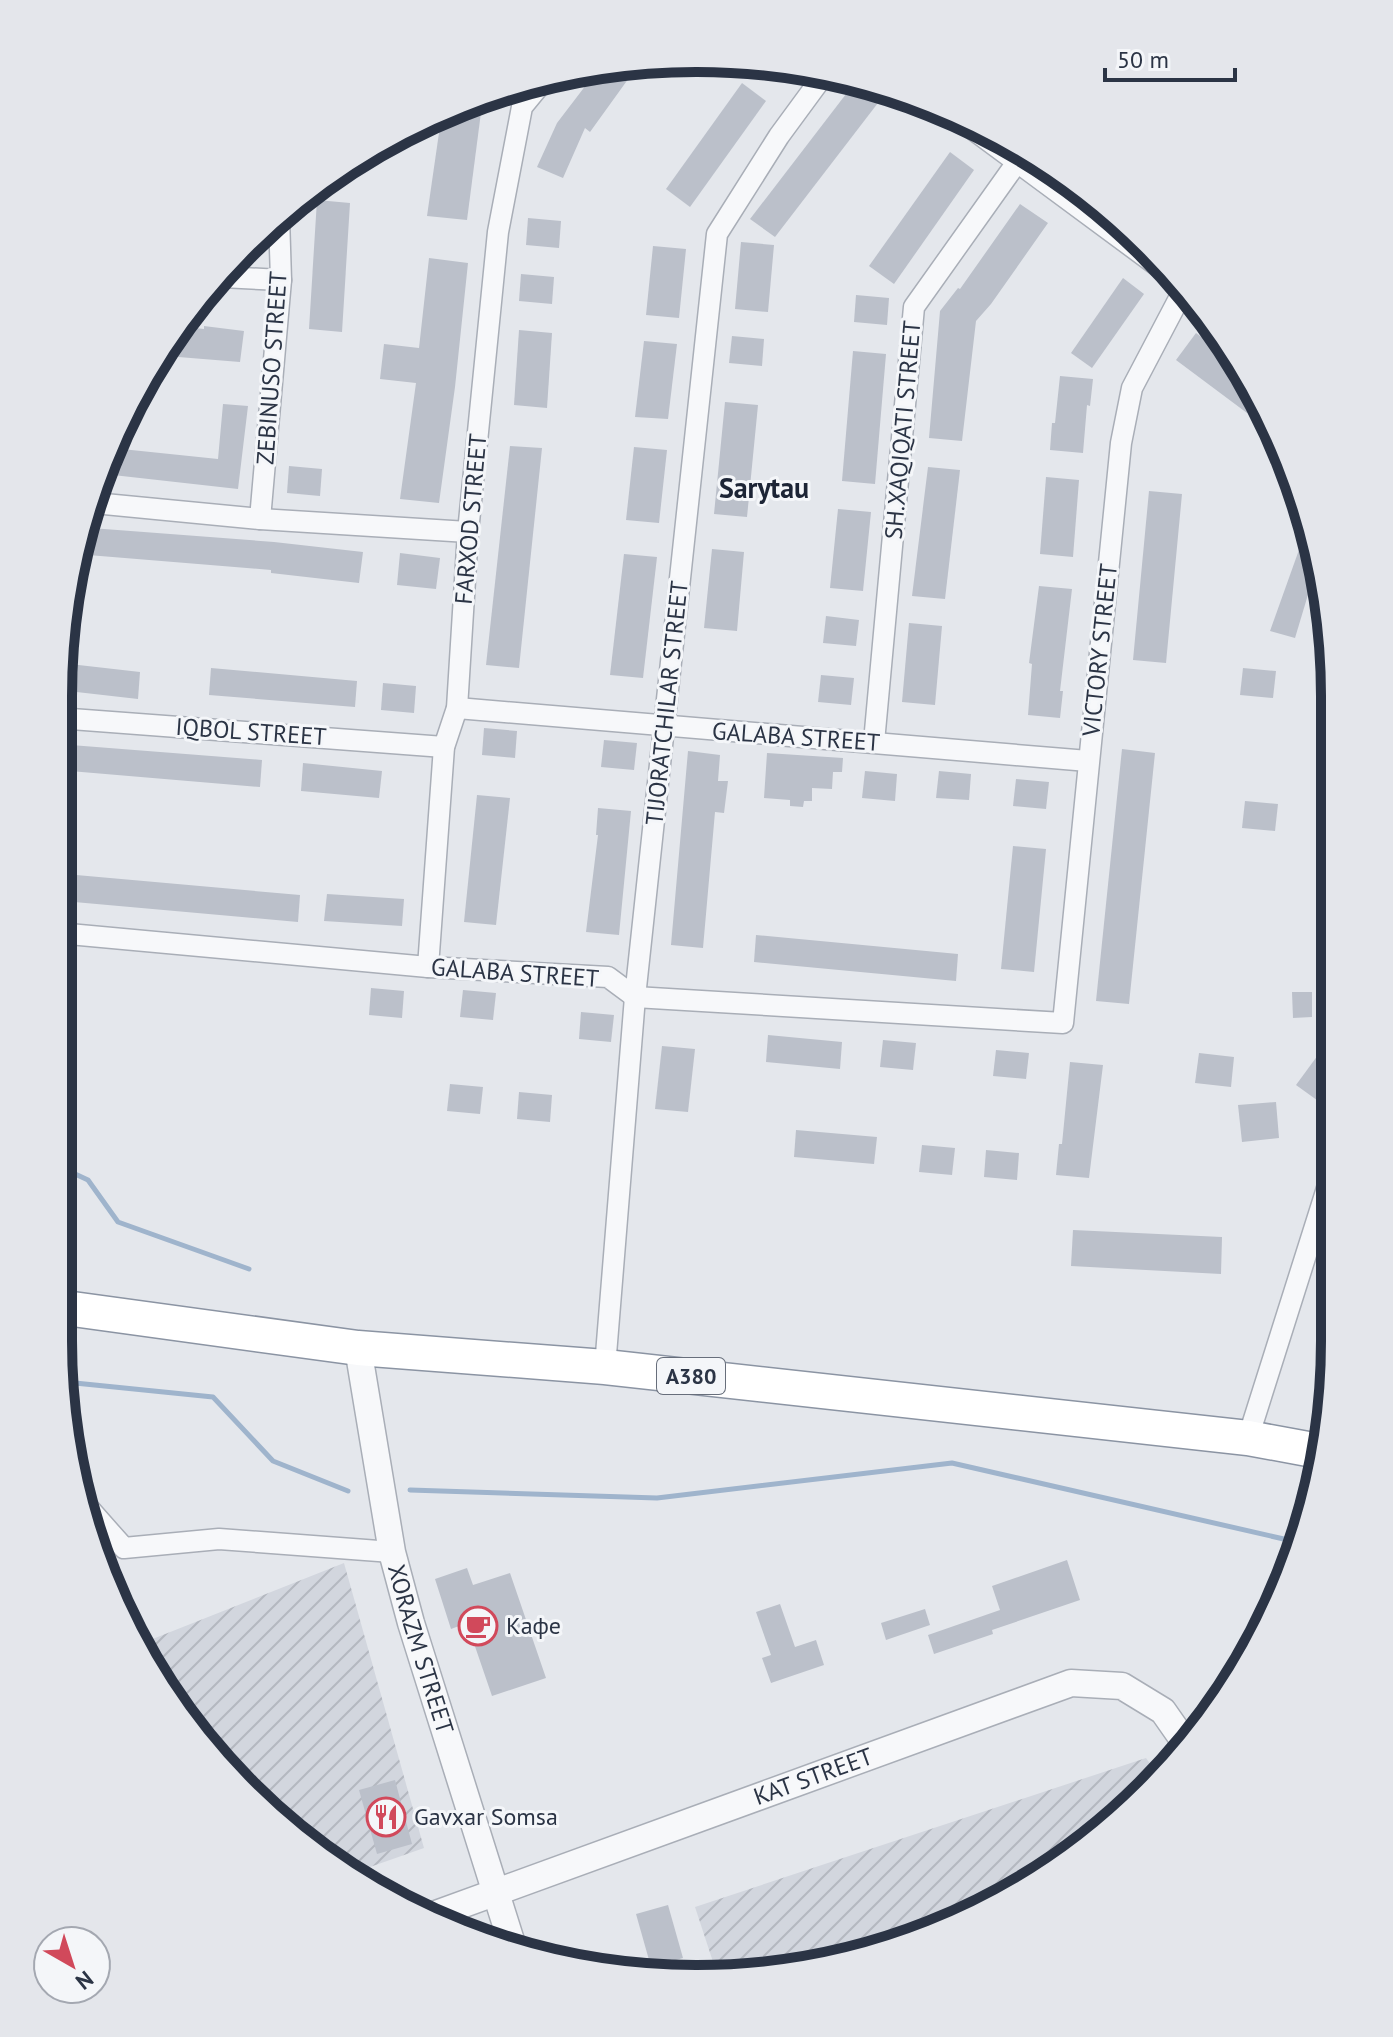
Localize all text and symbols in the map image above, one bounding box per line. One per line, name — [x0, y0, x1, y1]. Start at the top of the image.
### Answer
scale bar — [1105, 32, 1235, 82]
text: 50 m — [1117, 44, 1169, 75]
street label: ZEBINUSO STREET — [249, 270, 294, 466]
street label: SH.XAQIQATI STREET — [878, 319, 928, 541]
street label: FARXOD STREET — [448, 432, 493, 606]
district label: Sarytau — [719, 469, 809, 506]
street label: VICTORY STREET — [1075, 562, 1124, 739]
street label: TIJORATCHILAR STREET — [638, 579, 695, 827]
street label: IQBOL STREET — [175, 711, 327, 752]
street label: GALABA STREET — [711, 715, 881, 758]
street label: GALABA STREET — [430, 951, 600, 994]
road number: A380 — [657, 1358, 725, 1394]
street label: XORAZM STREET — [381, 1561, 461, 1738]
cafe icon: Кафе — [457, 1605, 499, 1647]
place label: Кафе — [506, 1610, 561, 1641]
street label: KAT STREET — [749, 1740, 877, 1812]
restaurant icon: Gavxar Somsa — [365, 1796, 407, 1838]
place label: Gavxar Somsa — [414, 1801, 558, 1832]
north arrow — [32, 1925, 112, 2005]
text: N — [70, 1965, 99, 1996]

